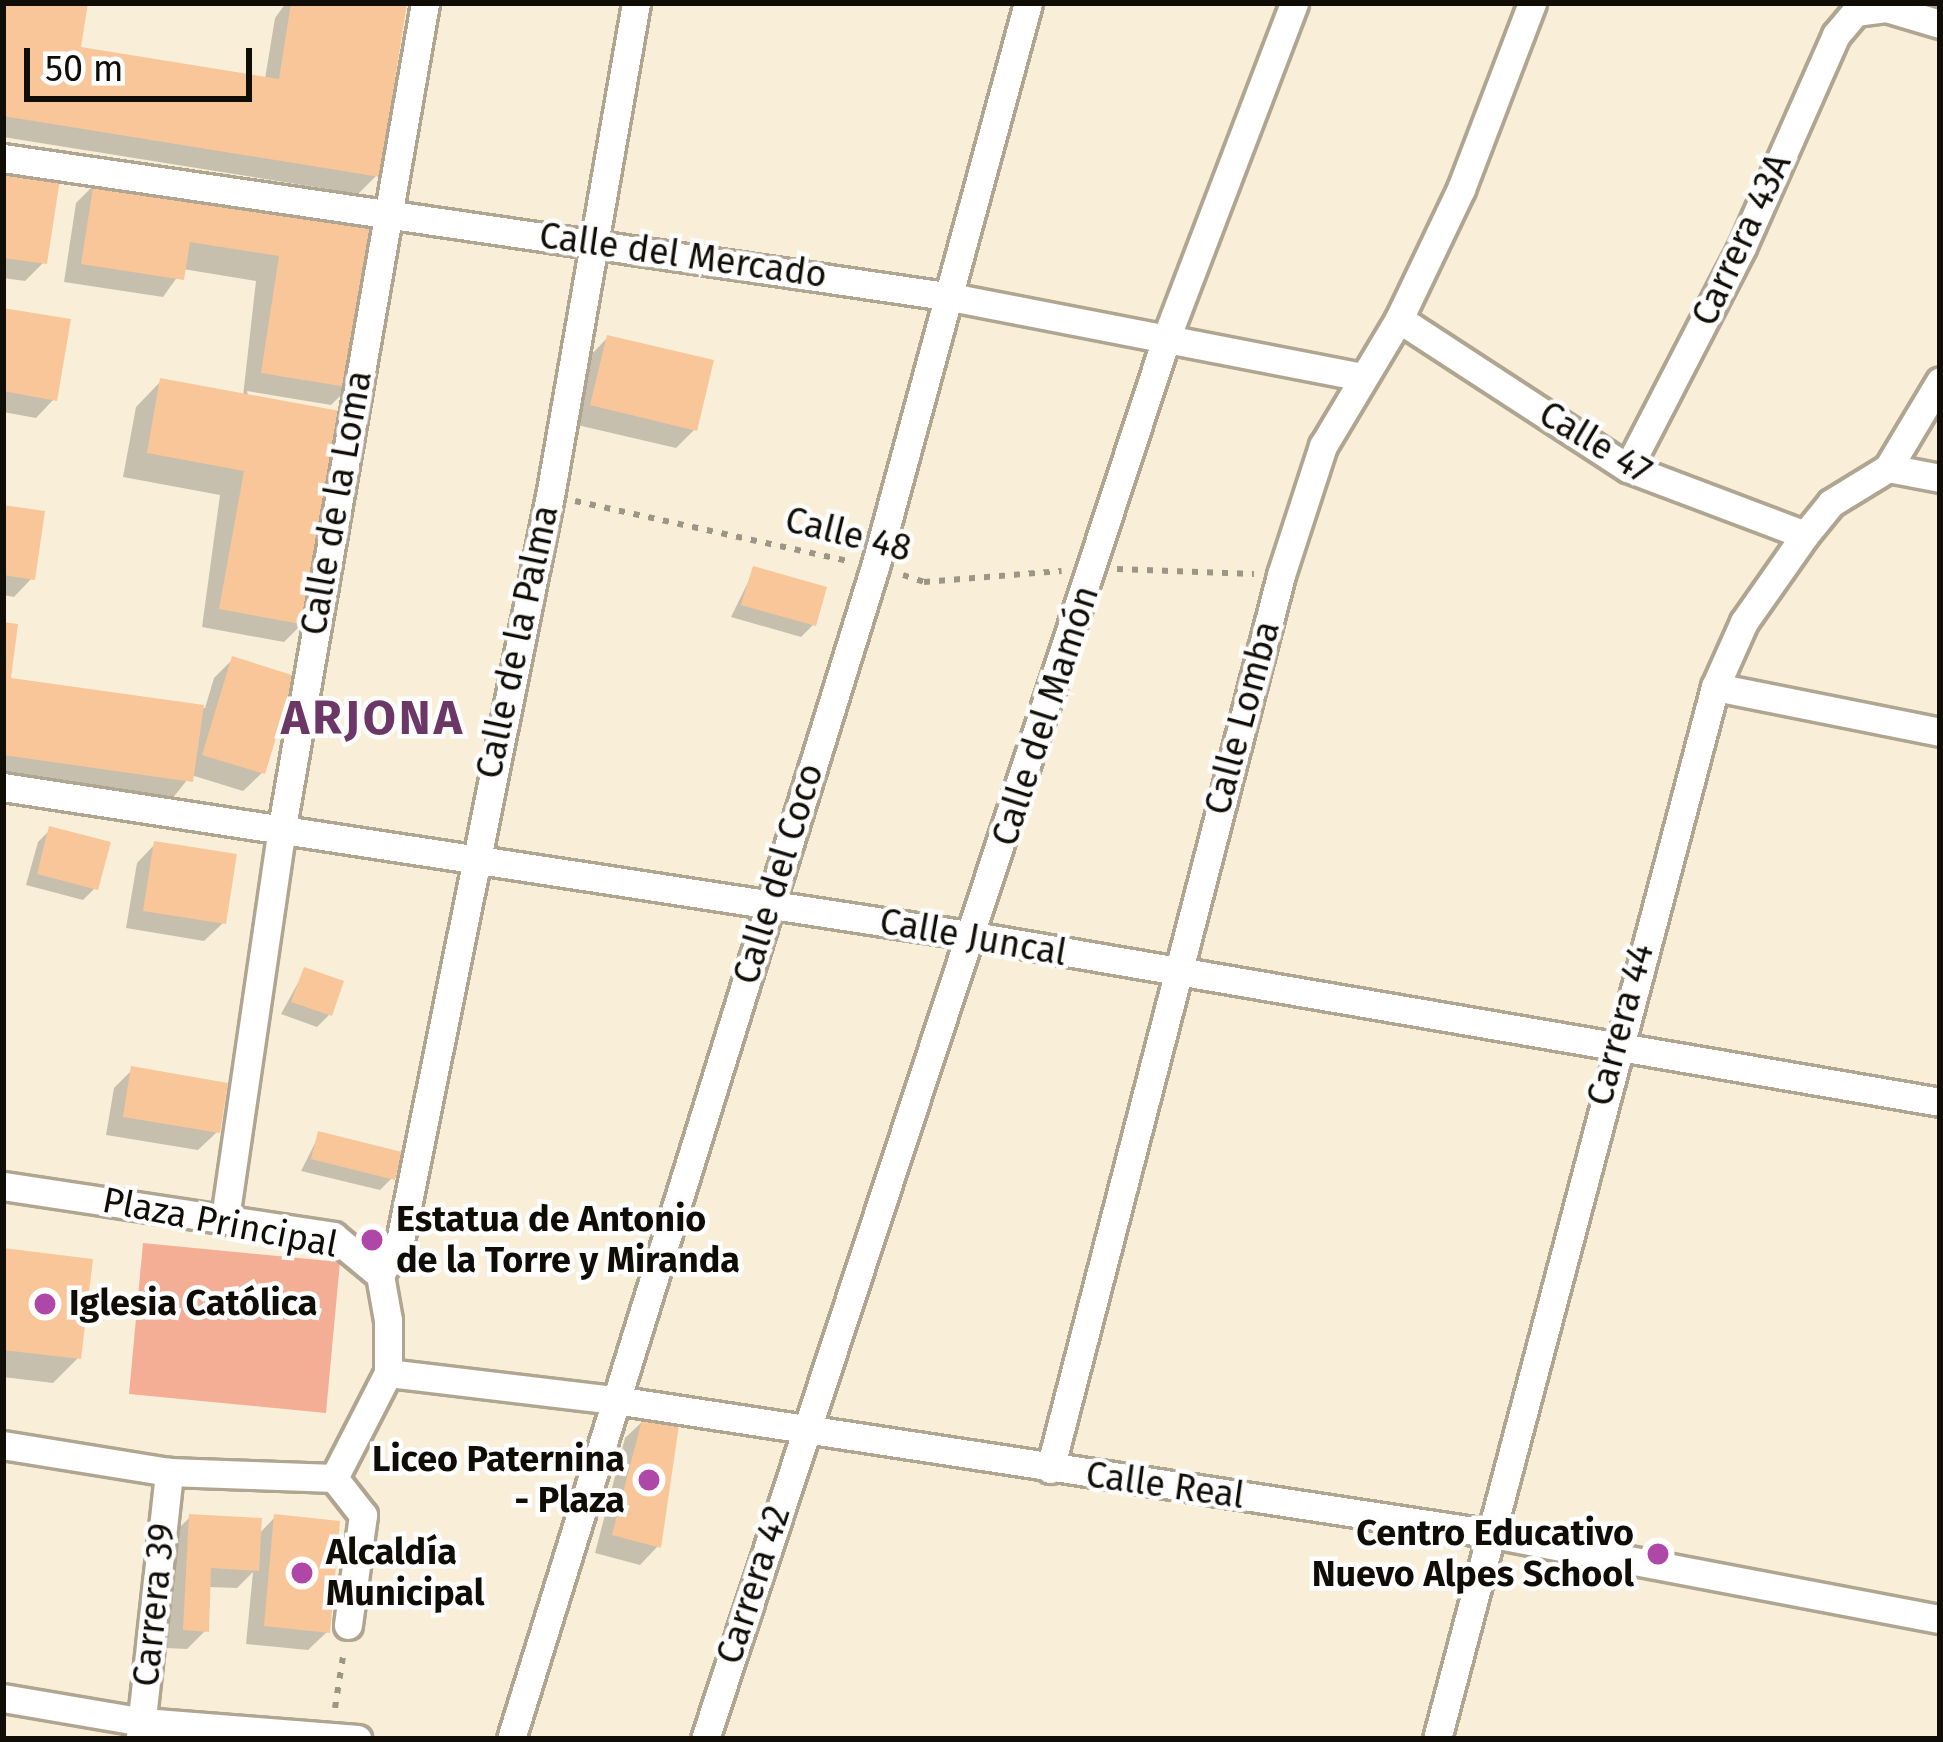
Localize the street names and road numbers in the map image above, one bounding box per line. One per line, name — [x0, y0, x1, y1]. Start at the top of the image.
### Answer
street label: Carrera 43A — [1683, 147, 1801, 333]
street label: Calle del Mercado — [537, 214, 829, 298]
street label: Calle de la Loma — [292, 367, 382, 639]
street label: Calle 47 — [1531, 393, 1659, 493]
street label: Calle 48 — [781, 499, 915, 571]
street label: Calle de la Palma — [468, 501, 568, 783]
street label: Calle del Mamón — [984, 581, 1108, 851]
street label: Calle Lomba — [1196, 616, 1290, 820]
street label: Calle del Coco — [725, 759, 833, 989]
street label: Calle Juncal — [876, 900, 1070, 976]
street label: Carrera 44 — [1579, 939, 1663, 1111]
street label: Plaza Principal — [99, 1179, 341, 1267]
street label: Calle Real — [1083, 1454, 1247, 1518]
street label: Carrera 42 — [708, 1500, 800, 1670]
street label: Carrera 39 — [125, 1521, 185, 1689]

